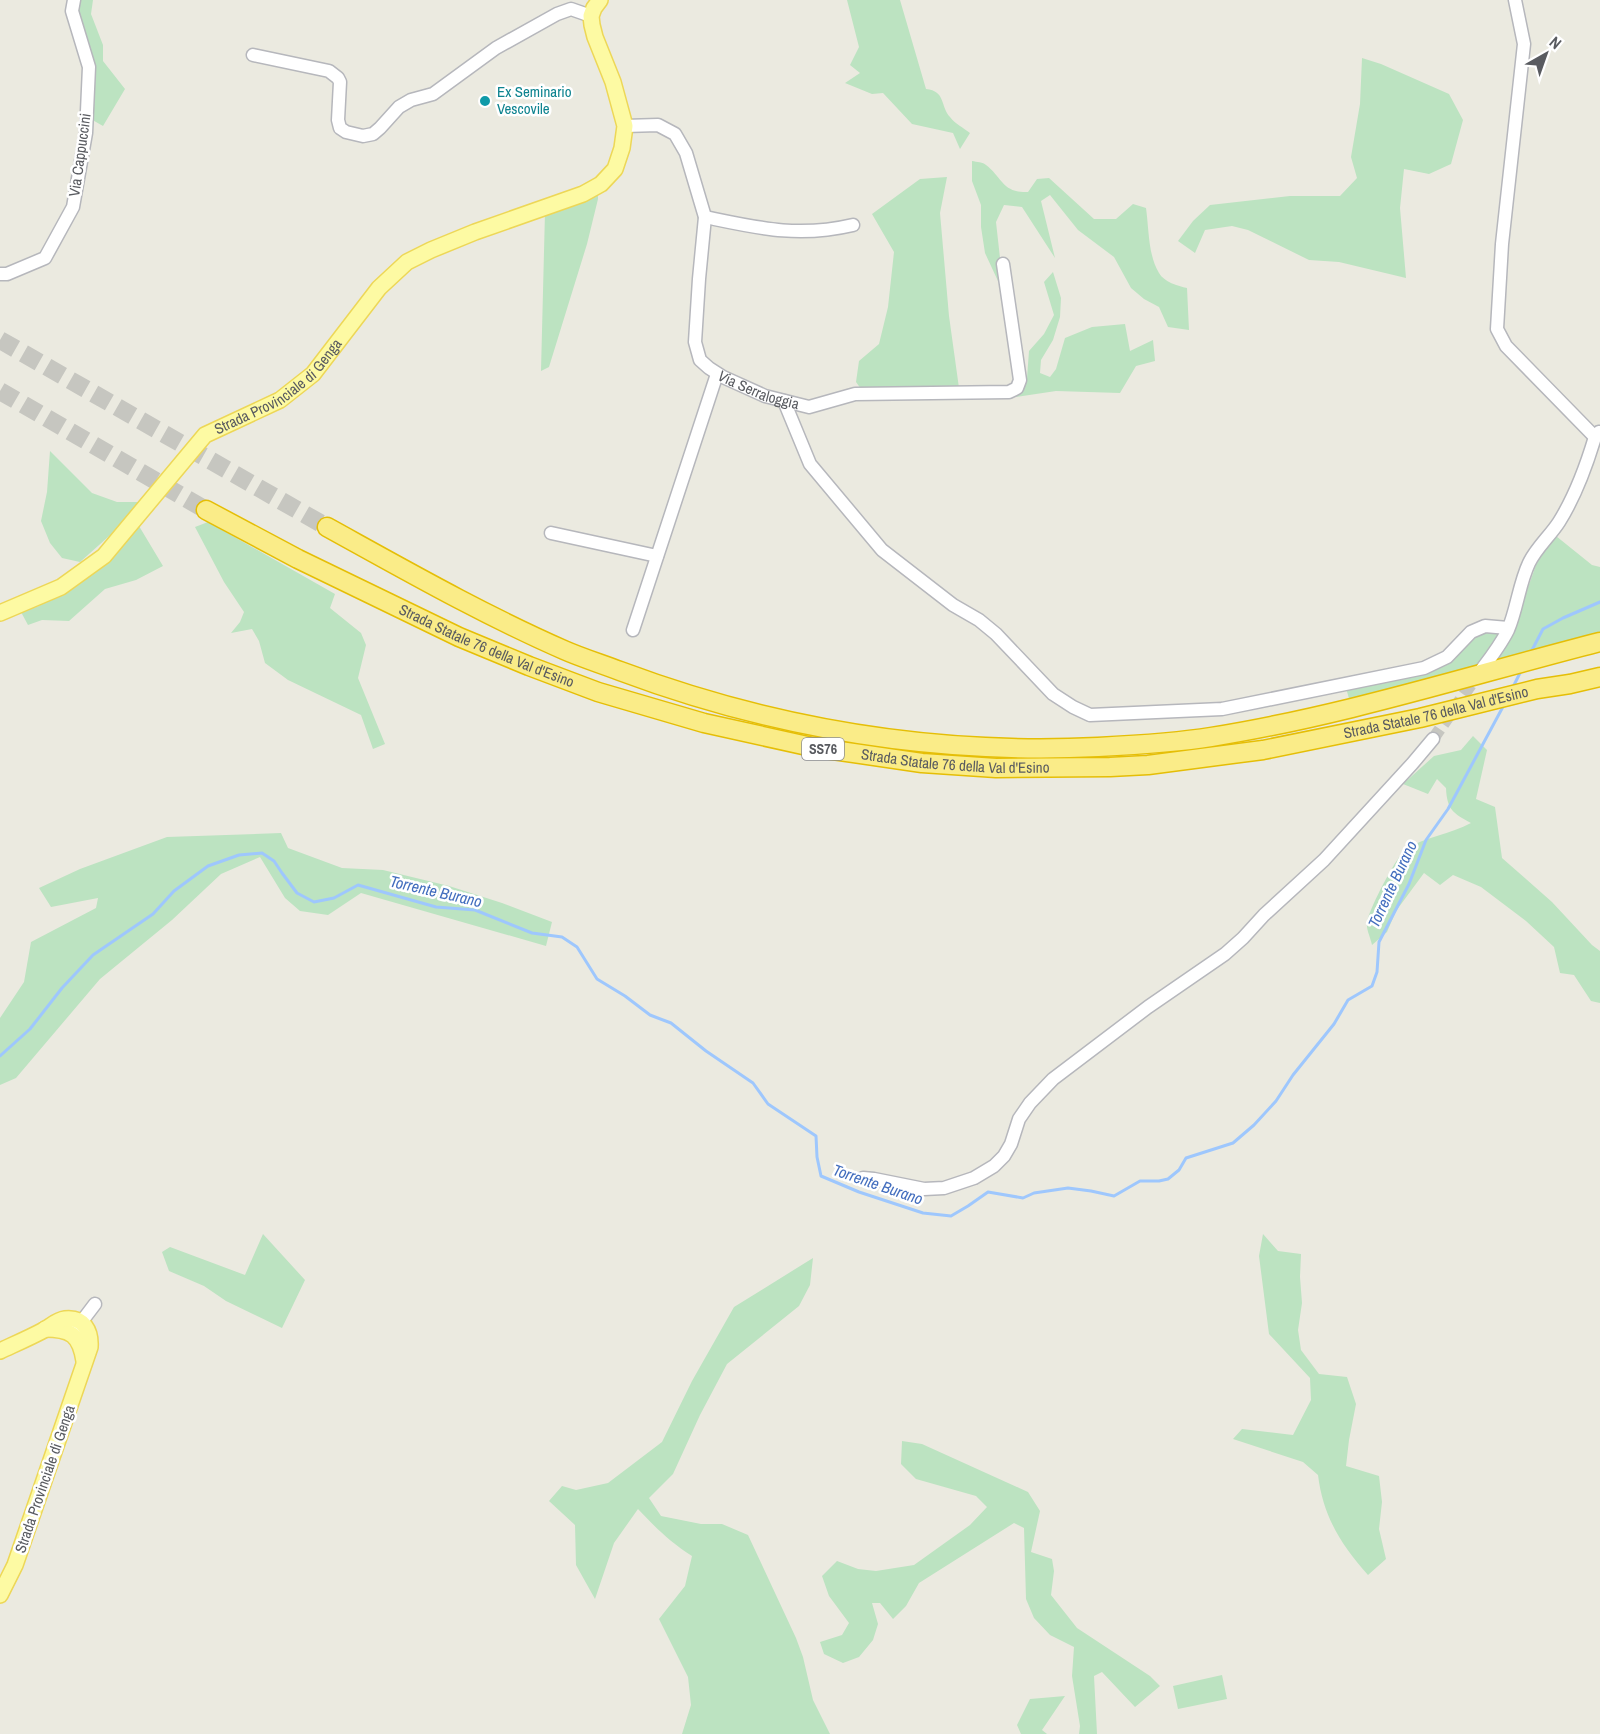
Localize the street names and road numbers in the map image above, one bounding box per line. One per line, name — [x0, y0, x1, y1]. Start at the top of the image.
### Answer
street label: Via Cappuccini — [63, 112, 96, 198]
street label: Strada Provinciale di Genga — [211, 334, 347, 439]
street label: Via Serraloggia — [714, 365, 802, 414]
street label: Strada Statale 76 della Val d'Esino — [396, 598, 578, 692]
street label: Strada Statale 76 della Val d'Esino — [1342, 681, 1530, 743]
road number: SS76 — [802, 738, 844, 760]
street label: Strada Statale 76 della Val d'Esino — [860, 743, 1050, 778]
street label: Strada Provinciale di Genga — [9, 1402, 80, 1556]

